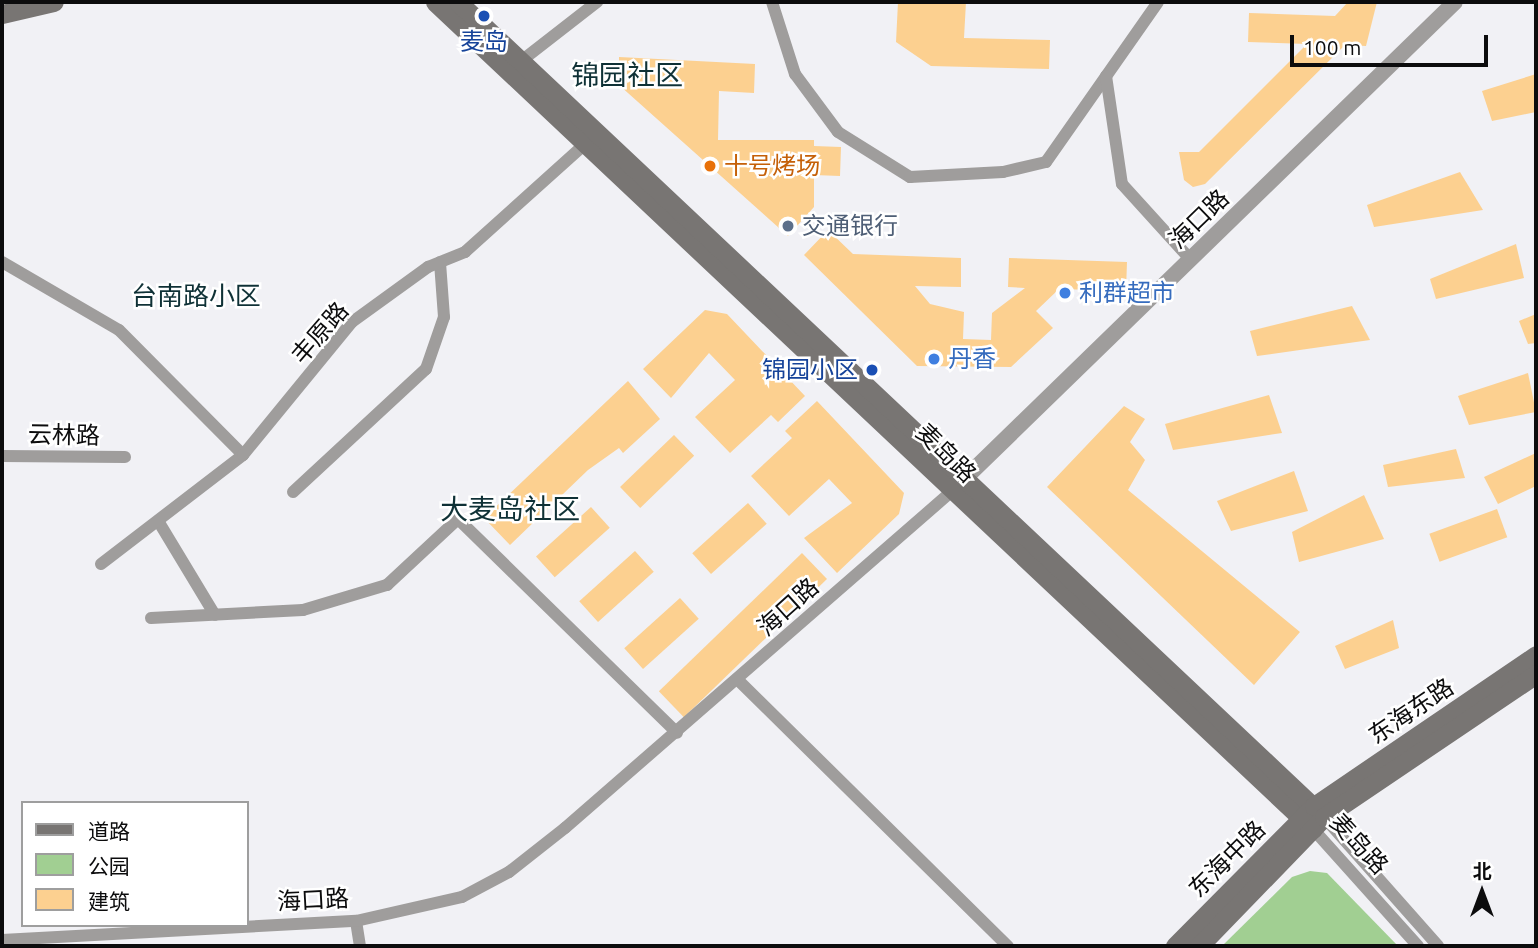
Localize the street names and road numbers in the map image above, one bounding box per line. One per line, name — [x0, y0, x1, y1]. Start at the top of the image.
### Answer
street label: 海口路 — [1163, 184, 1235, 254]
street label: 丰原路 — [286, 296, 354, 370]
street label: 麦岛路 — [910, 418, 982, 488]
street label: 云林路 — [28, 420, 100, 450]
street label: 海口路 — [752, 572, 824, 642]
street label: 东海东路 — [1363, 672, 1459, 750]
street label: 麦岛路 — [1324, 808, 1394, 880]
street label: 东海中路 — [1183, 815, 1271, 903]
street label: 海口路 — [276, 884, 350, 916]

